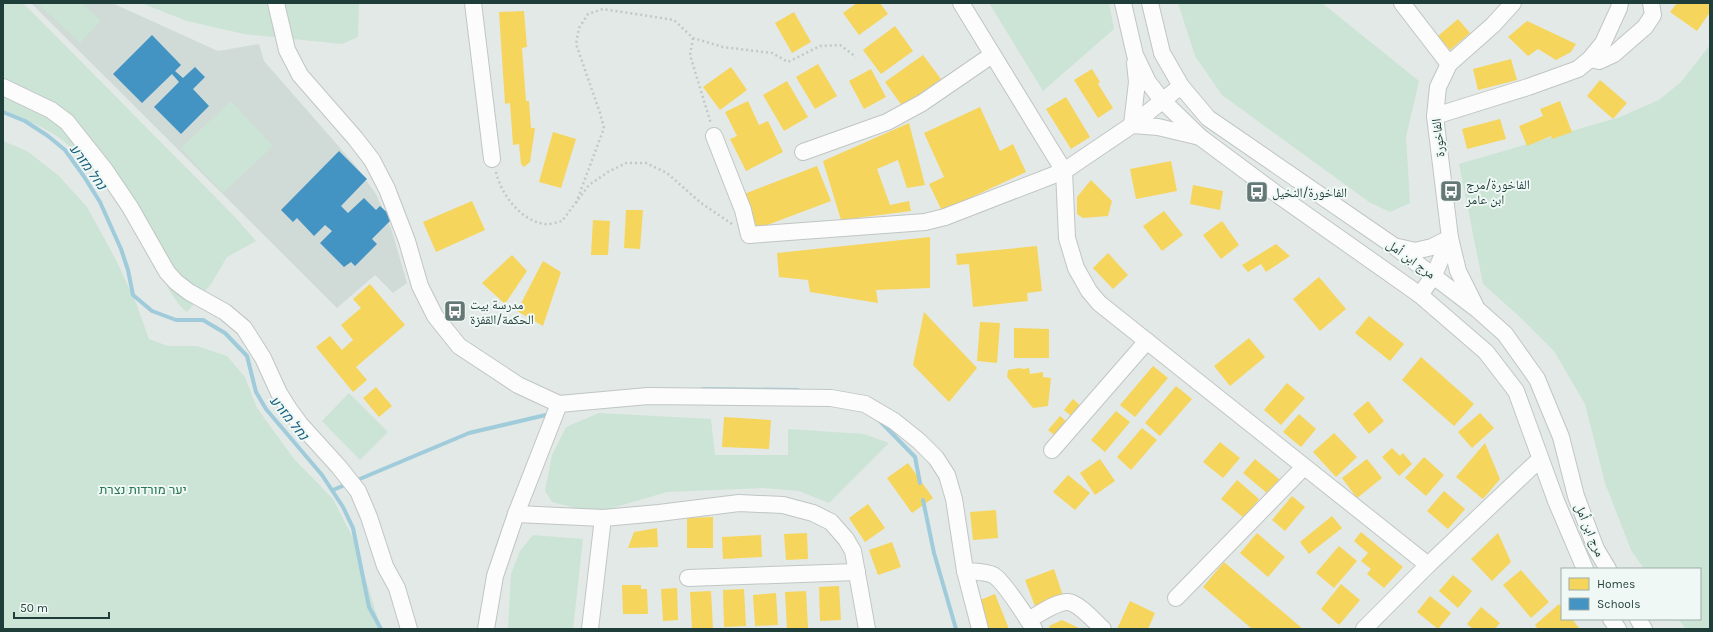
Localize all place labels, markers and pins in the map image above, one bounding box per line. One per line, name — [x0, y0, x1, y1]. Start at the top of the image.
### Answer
place label: الفاخورة/مرج ابن عامر — [1465, 177, 1530, 208]
bus stop icon: الفاخورة/مرج ابن عامر — [1438, 178, 1464, 204]
bus stop icon: الفاخورة/النخيل — [1244, 179, 1270, 205]
place label: الفاخورة/النخيل — [1272, 185, 1347, 201]
place label: مدرسة بيت الحكمة/القفزة — [470, 297, 534, 328]
bus stop icon: مدرسة بيت الحكمة/القفزة — [442, 298, 468, 324]

